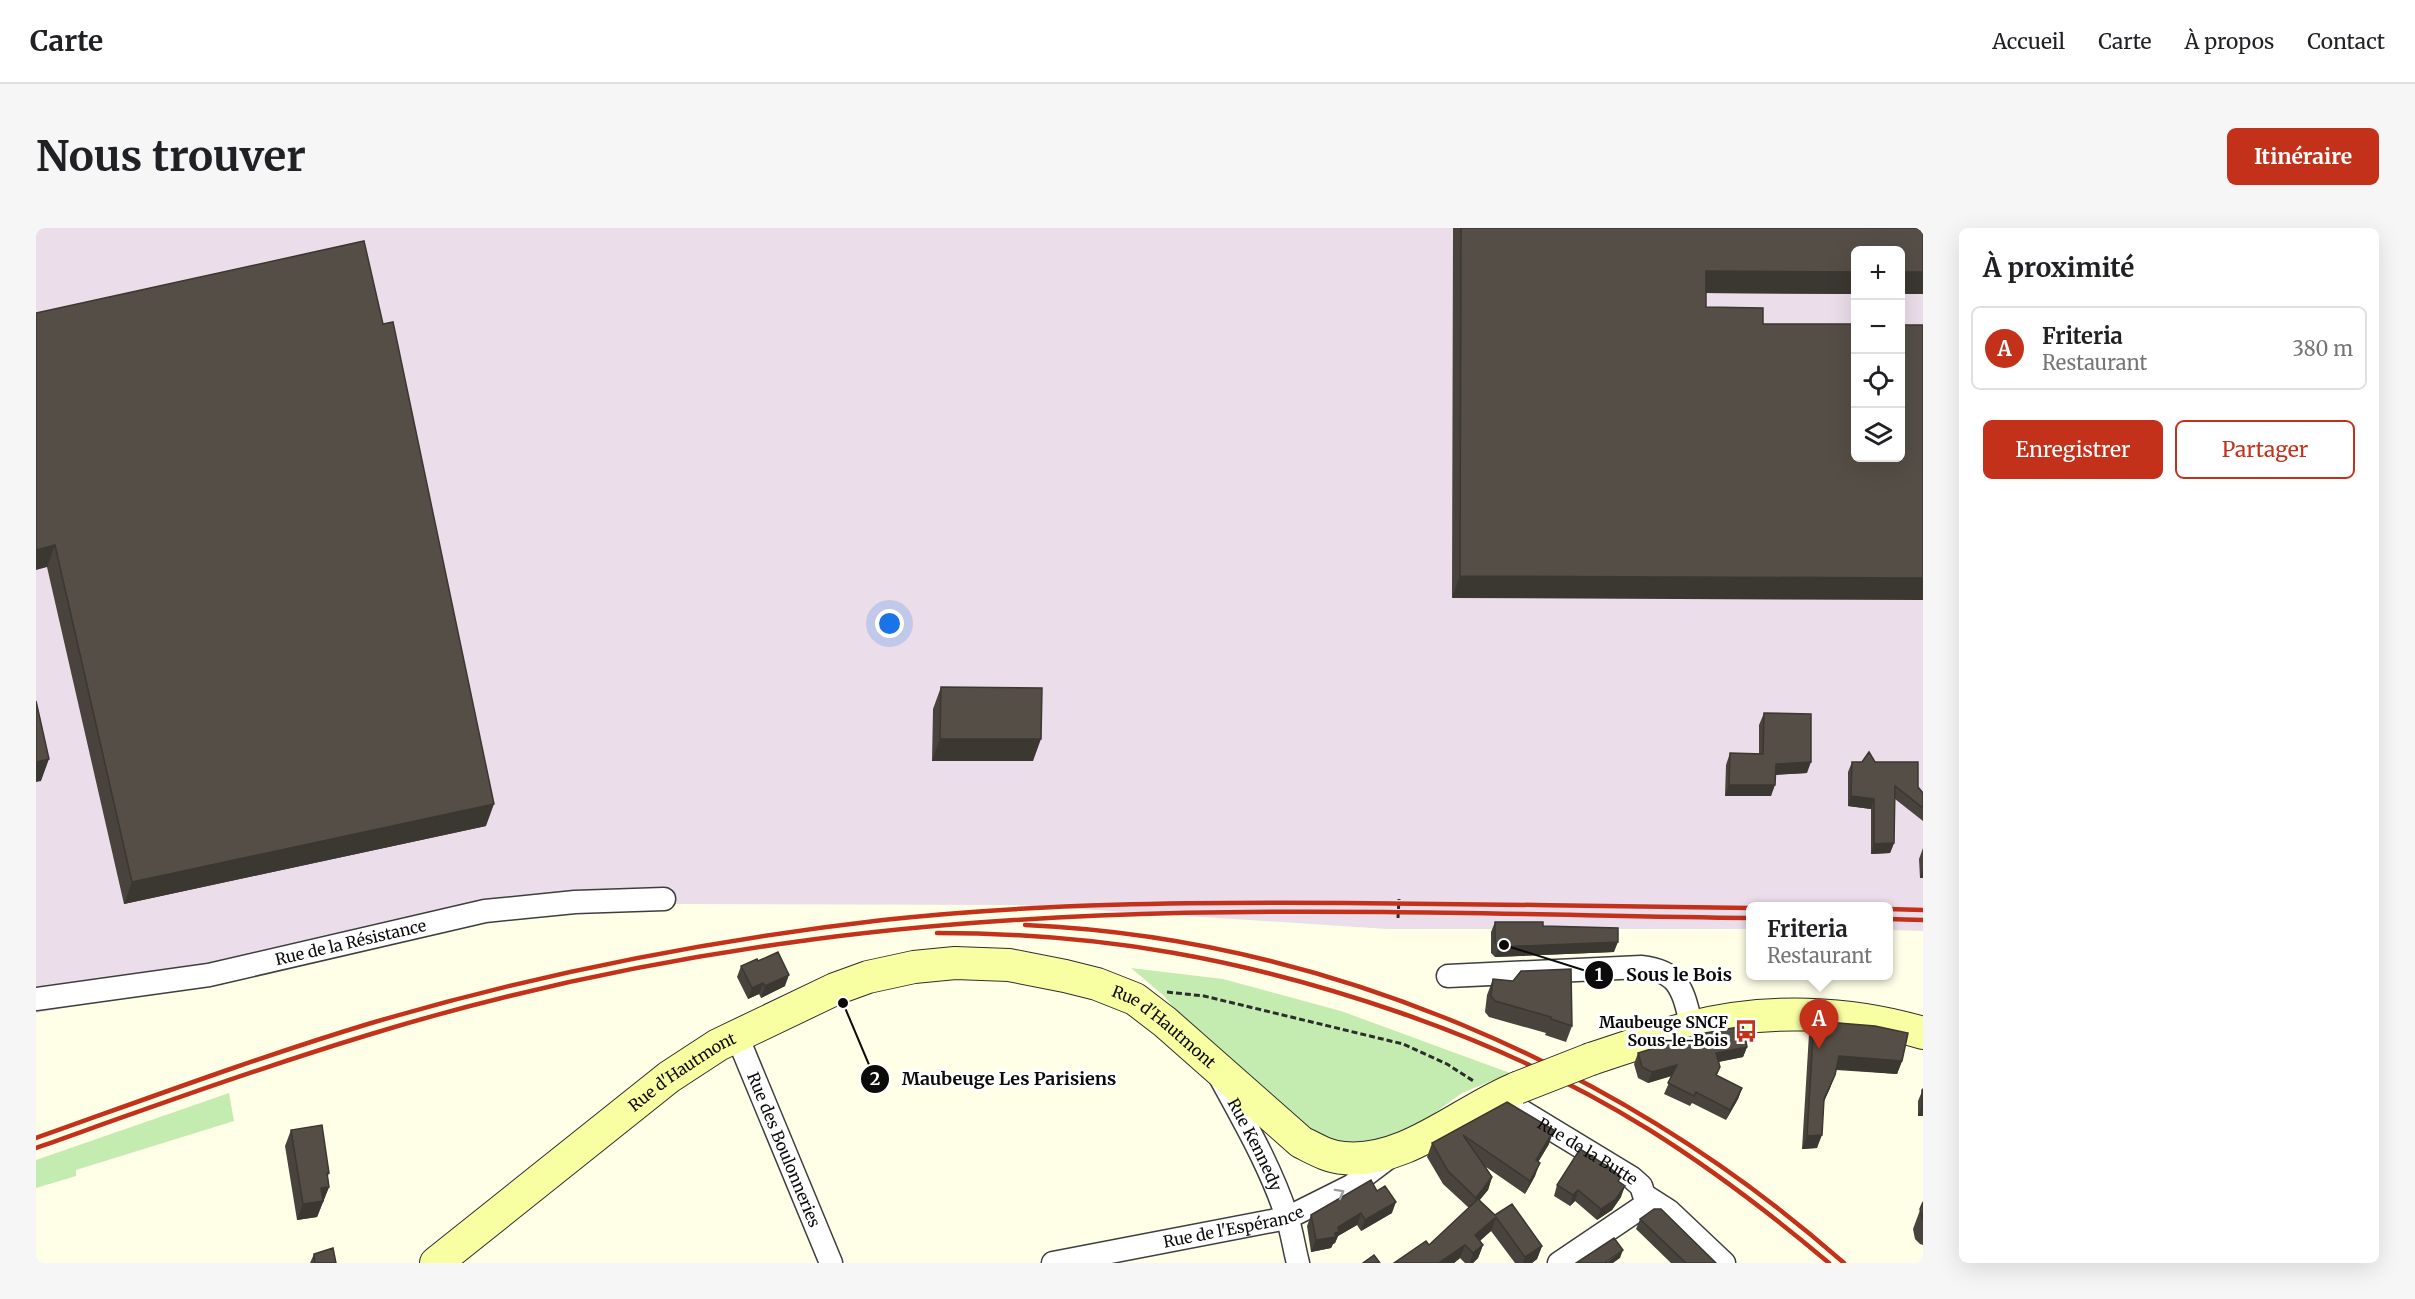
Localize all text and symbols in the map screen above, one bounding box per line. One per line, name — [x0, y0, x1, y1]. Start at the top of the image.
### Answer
text: Carte — [30, 23, 103, 59]
text: Accueil — [1992, 28, 2065, 55]
text: Carte — [2098, 28, 2152, 55]
text: À propos — [2185, 28, 2274, 55]
text: Contact — [2307, 28, 2385, 55]
button: Itinéraire — [2227, 128, 2379, 185]
text: Nous trouver — [36, 130, 306, 182]
map controls — [1851, 246, 1905, 462]
button: + — [1851, 246, 1905, 300]
text: À proximité — [1983, 251, 2134, 284]
button: − — [1851, 300, 1905, 354]
text: Friteria — [2042, 322, 2123, 350]
text: A — [1997, 336, 2012, 361]
text: 380 m — [2292, 336, 2353, 361]
text: Restaurant — [2042, 350, 2147, 375]
button: locate — [1851, 354, 1905, 408]
button: layers — [1851, 408, 1905, 462]
button: Enregistrer — [1983, 420, 2163, 479]
button: Partager — [2175, 420, 2355, 479]
your location — [875, 609, 904, 638]
popup — [1746, 902, 1893, 980]
street label: Rue de la Résistance — [273, 915, 428, 969]
text: Friteria — [1767, 915, 1848, 943]
text: Restaurant — [1767, 943, 1872, 968]
callout: Sous le Bois — [1584, 957, 1744, 993]
text: 1 — [1595, 963, 1603, 986]
text: Sous le Bois — [1626, 963, 1732, 986]
street label: Rue d'Hautmont — [1109, 981, 1221, 1073]
pin: A — [1800, 1000, 1838, 1049]
place label: Maubeuge SNCF Sous-le-Bois — [1599, 1012, 1728, 1050]
bus stop icon: Maubeuge SNCF Sous-le-Bois — [1733, 1018, 1759, 1044]
street label: Rue d'Hautmont — [624, 1028, 740, 1116]
callout: Maubeuge Les Parisiens — [860, 1061, 1129, 1097]
text: 2 — [870, 1067, 880, 1090]
text: Maubeuge Les Parisiens — [902, 1067, 1116, 1090]
street label: Rue des Boulonneries — [743, 1069, 825, 1230]
street label: Rue Kennedy — [1223, 1094, 1287, 1194]
street label: Rue de la Butte — [1534, 1113, 1642, 1189]
one-way arrow — [1334, 1189, 1344, 1200]
street label: Rue de l'Espérance — [1161, 1201, 1307, 1252]

